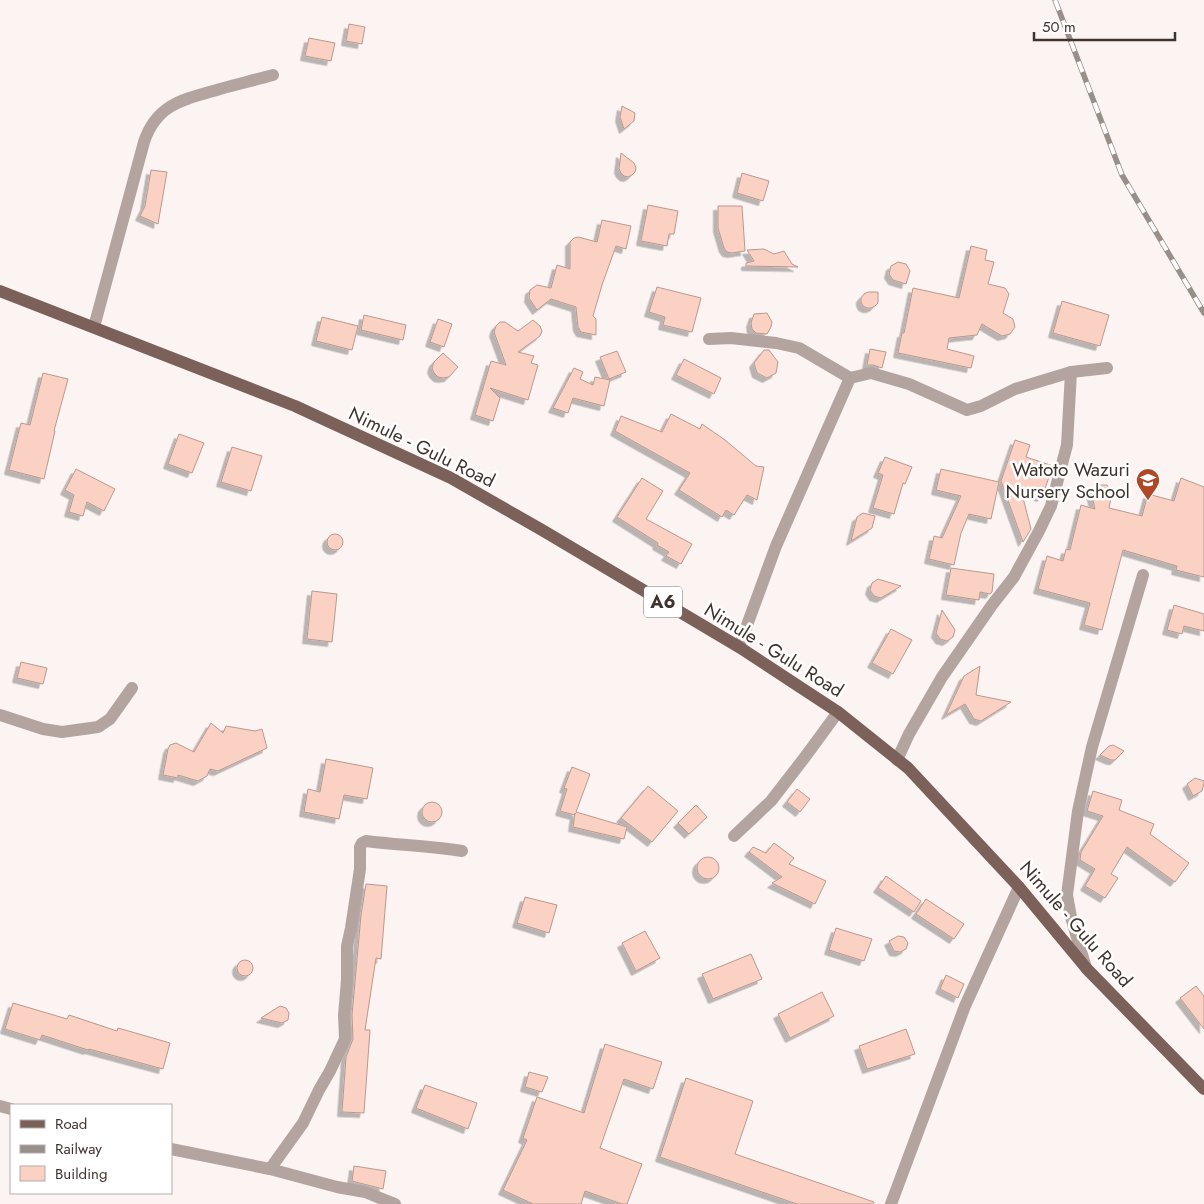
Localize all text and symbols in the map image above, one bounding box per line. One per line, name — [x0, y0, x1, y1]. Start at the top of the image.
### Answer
scale bar — [1034, 10, 1175, 42]
text: 50 m — [1042, 16, 1076, 38]
street label: Nimule - Gulu Road — [344, 400, 500, 494]
place label: Watoto Wazuri Nursery School — [1006, 456, 1130, 505]
school or university icon: Watoto Wazuri Nursery School — [1135, 467, 1161, 501]
road number: A6 — [644, 586, 682, 618]
street label: Nimule - Gulu Road — [699, 596, 849, 704]
street label: Nimule - Gulu Road — [1013, 855, 1139, 993]
legend — [10, 1104, 172, 1194]
text: Road — [55, 1113, 87, 1135]
text: Railway — [55, 1138, 102, 1160]
text: Building — [55, 1163, 107, 1185]

